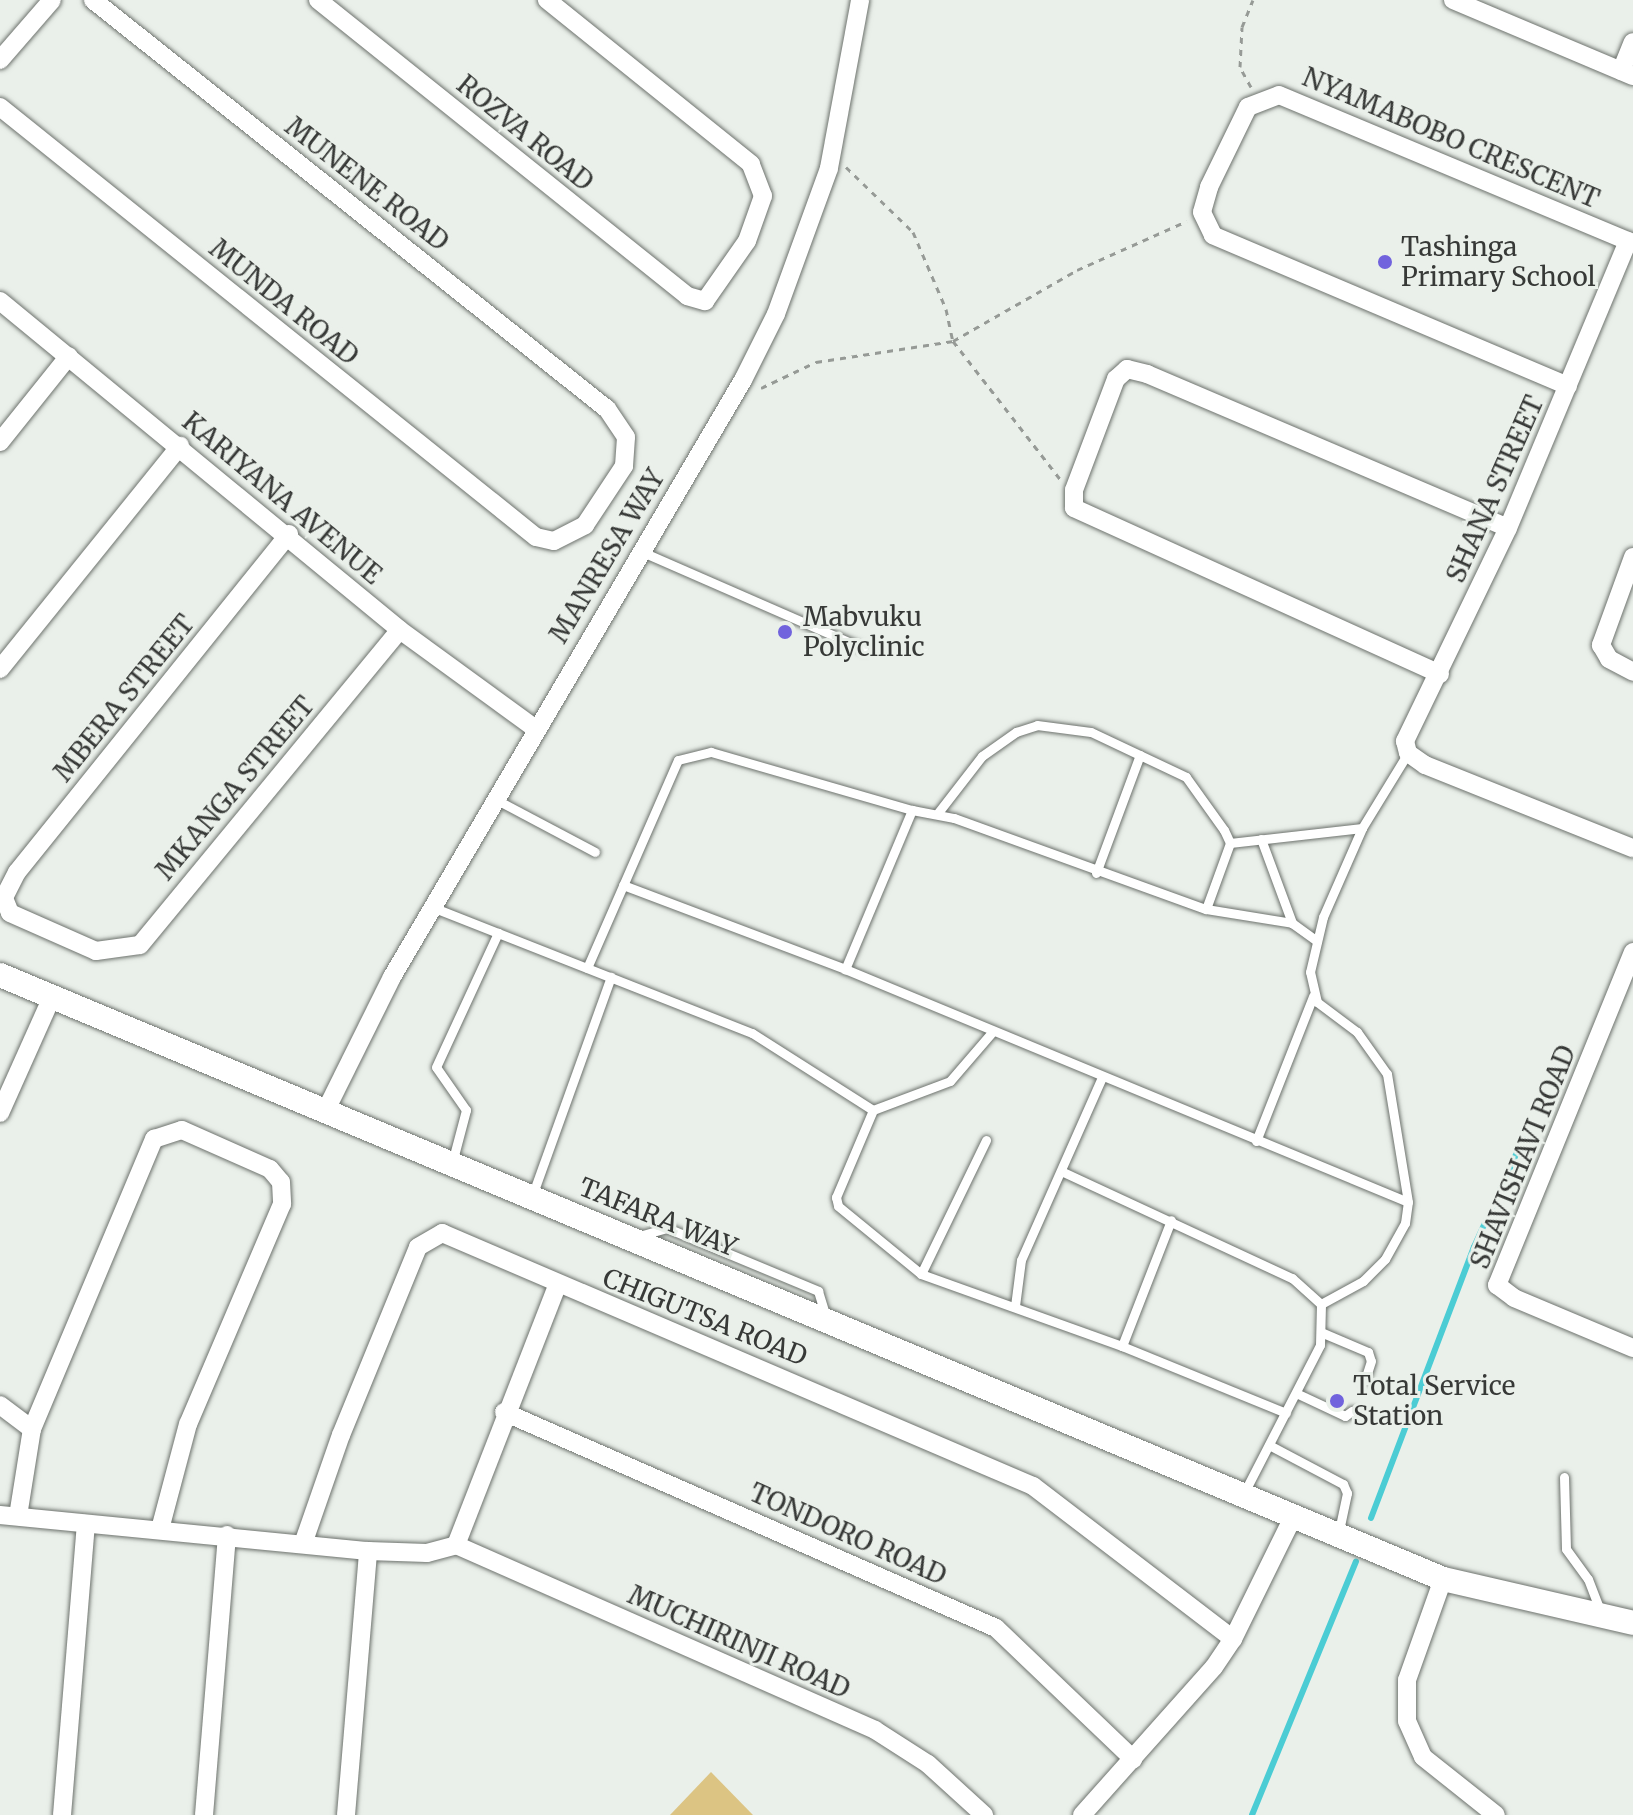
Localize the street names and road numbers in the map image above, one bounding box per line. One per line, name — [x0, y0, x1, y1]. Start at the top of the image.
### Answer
street label: NYAMABOBO CRESCENT — [1298, 61, 1604, 215]
street label: ROZVA ROAD — [451, 69, 599, 197]
street label: MUNENE ROAD — [279, 111, 455, 257]
street label: MUNDA ROAD — [203, 233, 365, 371]
street label: SHANA STREET — [1440, 391, 1550, 587]
street label: KARIYANA AVENUE — [176, 406, 388, 590]
street label: MANRESA WAY — [543, 464, 671, 648]
street label: MBERA STREET — [47, 608, 201, 788]
street label: MKANGA STREET — [149, 690, 321, 886]
street label: SHAVISHAVI ROAD — [1464, 1041, 1582, 1273]
street label: TAFARA WAY — [575, 1171, 741, 1263]
street label: CHIGUTSA ROAD — [598, 1262, 812, 1372]
street label: TONDORO ROAD — [745, 1477, 951, 1591]
street label: MUCHIRINJI ROAD — [623, 1579, 855, 1705]

